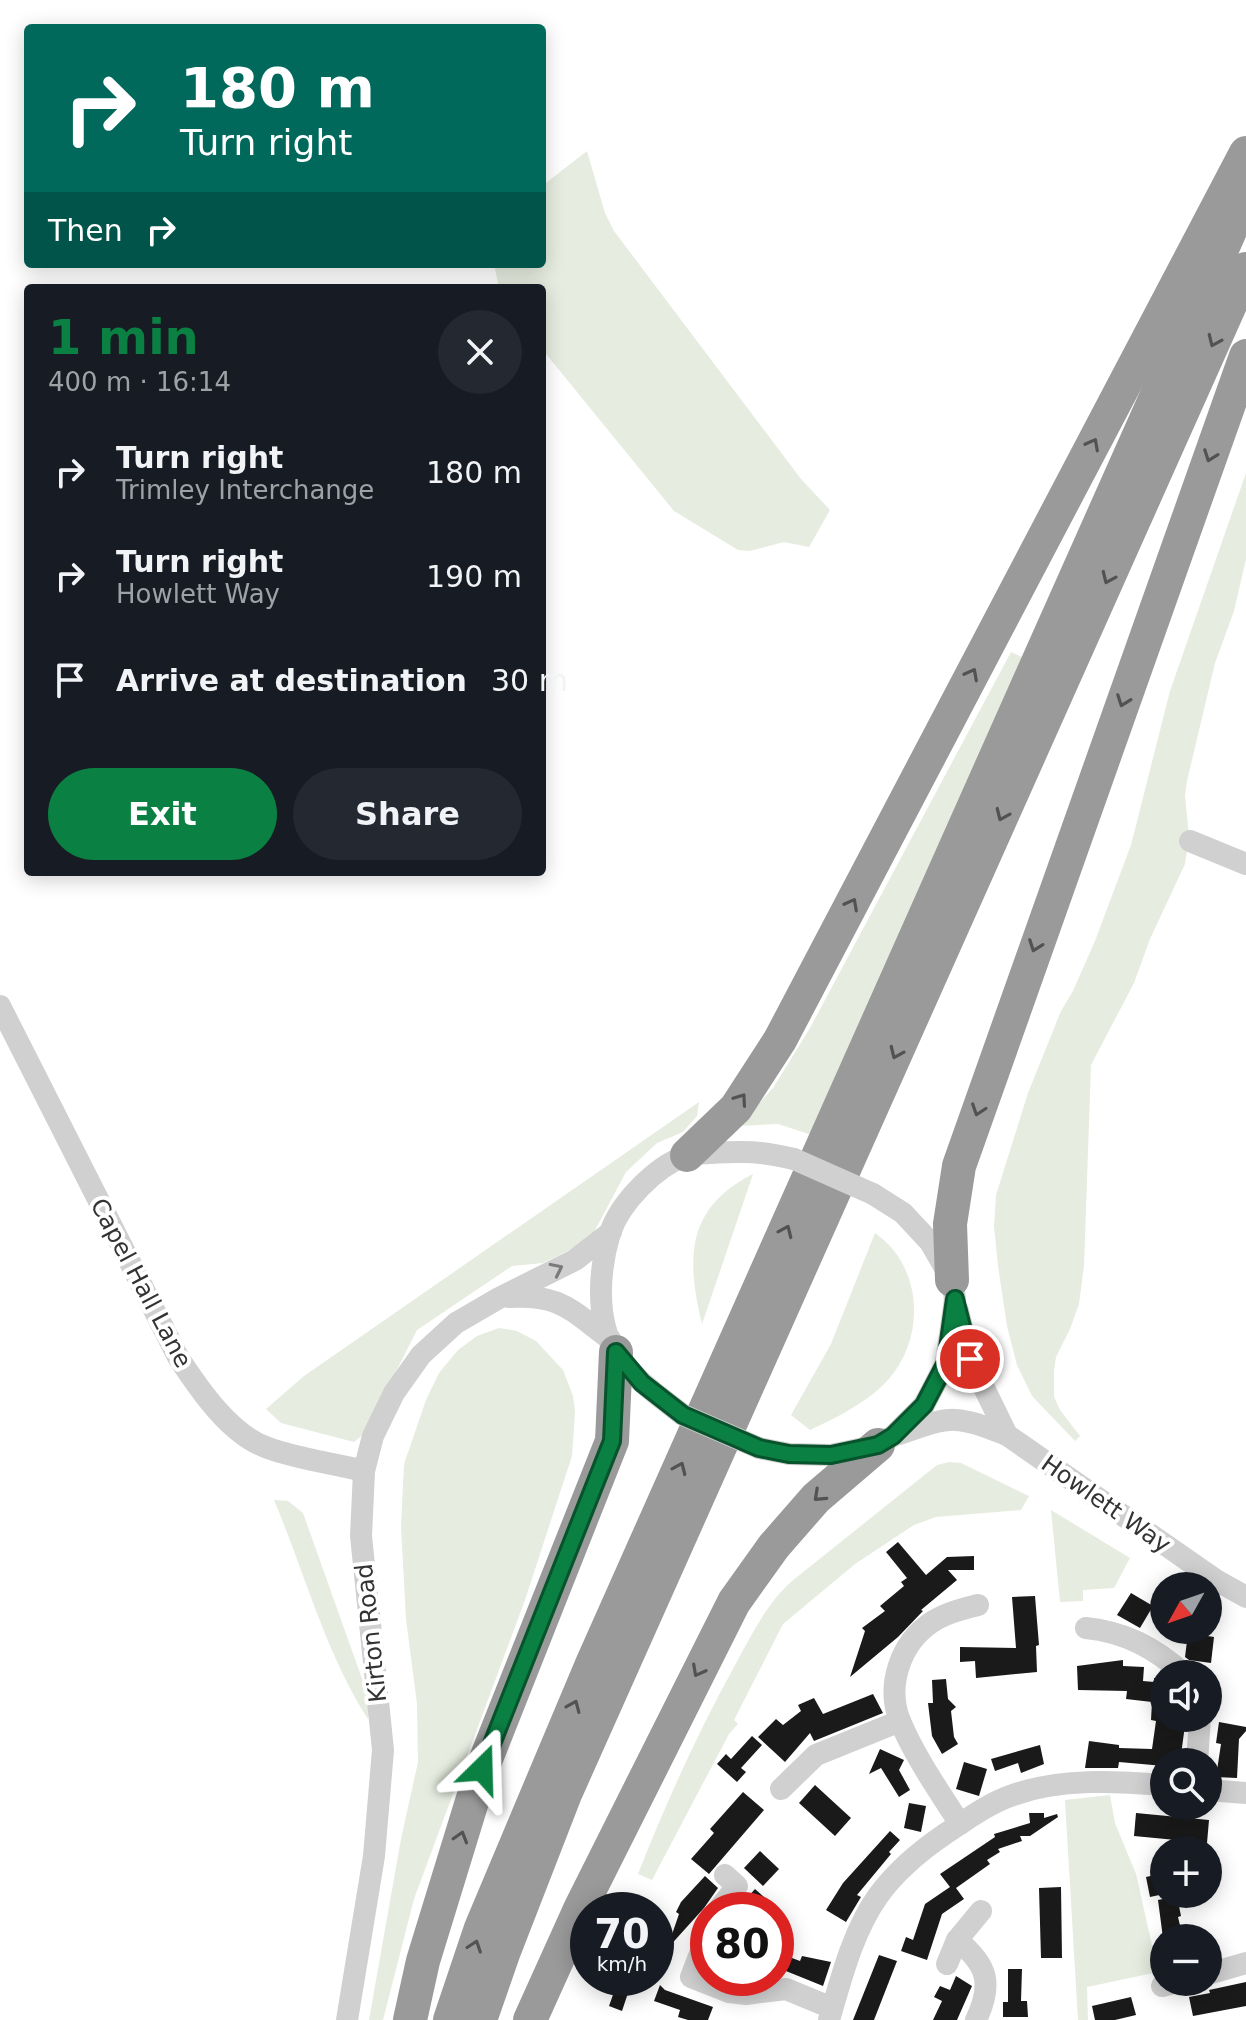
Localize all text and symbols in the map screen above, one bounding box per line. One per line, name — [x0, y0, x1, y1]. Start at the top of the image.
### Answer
text: 180 m — [180, 55, 375, 120]
icon: right — [48, 56, 152, 160]
text: Turn right — [180, 122, 352, 163]
icon: right — [139, 208, 183, 252]
text: Then — [48, 213, 123, 248]
text: 1 min — [48, 309, 199, 365]
button: close — [438, 310, 522, 394]
one-way arrow — [1208, 332, 1224, 347]
text: 400 m · 16:14 — [48, 367, 231, 397]
one-way arrow — [1084, 438, 1099, 452]
text: Turn right — [116, 440, 283, 475]
one-way arrow — [1204, 448, 1220, 462]
icon: right — [48, 450, 92, 494]
text: 180 m — [426, 455, 522, 490]
text: Trimley Interchange — [116, 475, 374, 505]
text: Turn right — [116, 544, 283, 579]
icon: right — [48, 554, 92, 598]
text: 190 m — [426, 559, 522, 594]
one-way arrow — [1102, 570, 1118, 584]
text: Howlett Way — [116, 579, 280, 609]
icon: arrive — [48, 658, 92, 702]
text: Arrive at destination — [116, 663, 467, 698]
text: 30 m — [491, 663, 568, 698]
one-way arrow — [963, 668, 978, 683]
one-way arrow — [1116, 693, 1133, 707]
button: Exit — [48, 768, 277, 860]
button: Share — [293, 768, 522, 860]
one-way arrow — [996, 807, 1012, 822]
one-way arrow — [842, 898, 857, 913]
one-way arrow — [1029, 938, 1045, 952]
one-way arrow — [890, 1045, 906, 1059]
one-way arrow — [731, 1093, 746, 1108]
one-way arrow — [971, 1103, 987, 1117]
street label: Capel Hall Lane — [85, 1194, 197, 1372]
one-way arrow — [776, 1224, 792, 1239]
one-way arrow — [549, 1263, 564, 1279]
pin — [936, 1325, 1004, 1393]
icon: arrive — [948, 1337, 992, 1381]
street label: Howlett Way — [1036, 1449, 1176, 1559]
one-way arrow — [670, 1462, 686, 1476]
one-way arrow — [814, 1487, 828, 1502]
street label: Kirton Road — [350, 1562, 392, 1704]
north arrow — [1150, 1572, 1222, 1644]
map controls — [1150, 1572, 1222, 1996]
button: sound — [1150, 1660, 1222, 1732]
one-way arrow — [692, 1663, 707, 1678]
one-way arrow — [565, 1700, 581, 1714]
position arrow — [440, 1727, 524, 1811]
button: search — [1150, 1748, 1222, 1820]
one-way arrow — [452, 1831, 468, 1844]
button: + — [1150, 1836, 1222, 1908]
speed limit sign: 80 — [690, 1892, 794, 1996]
text: 70 — [594, 1911, 650, 1957]
button: − — [1150, 1924, 1222, 1996]
one-way arrow — [466, 1940, 482, 1954]
text: km/h — [597, 1952, 647, 1976]

